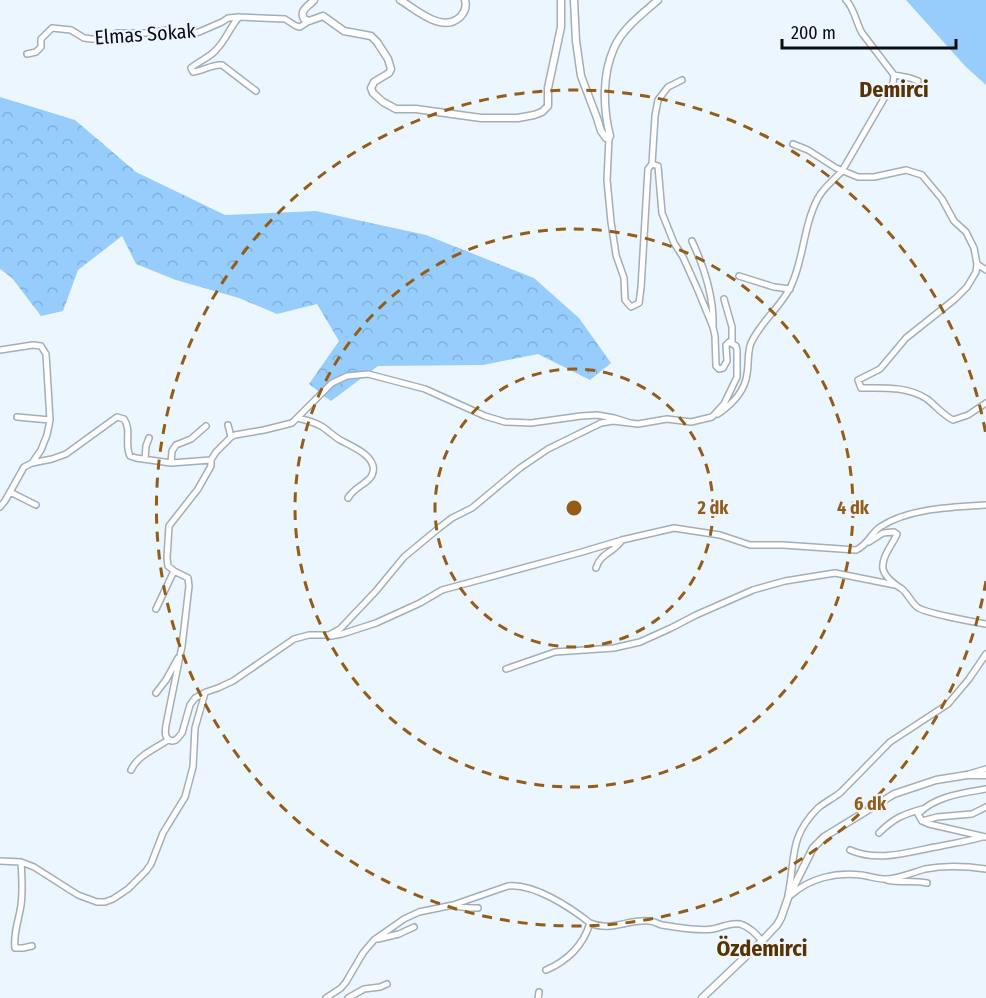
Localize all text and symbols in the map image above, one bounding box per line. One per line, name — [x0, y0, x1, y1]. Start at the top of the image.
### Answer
scale bar — [782, 12, 956, 50]
street label: Elmas Sokak — [94, 18, 197, 50]
text: 200 m — [791, 22, 836, 44]
district label: Demirci — [859, 76, 929, 103]
text: 2 dk — [696, 497, 729, 519]
text: 4 dk — [837, 497, 870, 519]
centre of rings — [564, 498, 584, 518]
text: 6 dk — [854, 793, 887, 815]
district label: Özdemirci — [717, 935, 808, 962]

